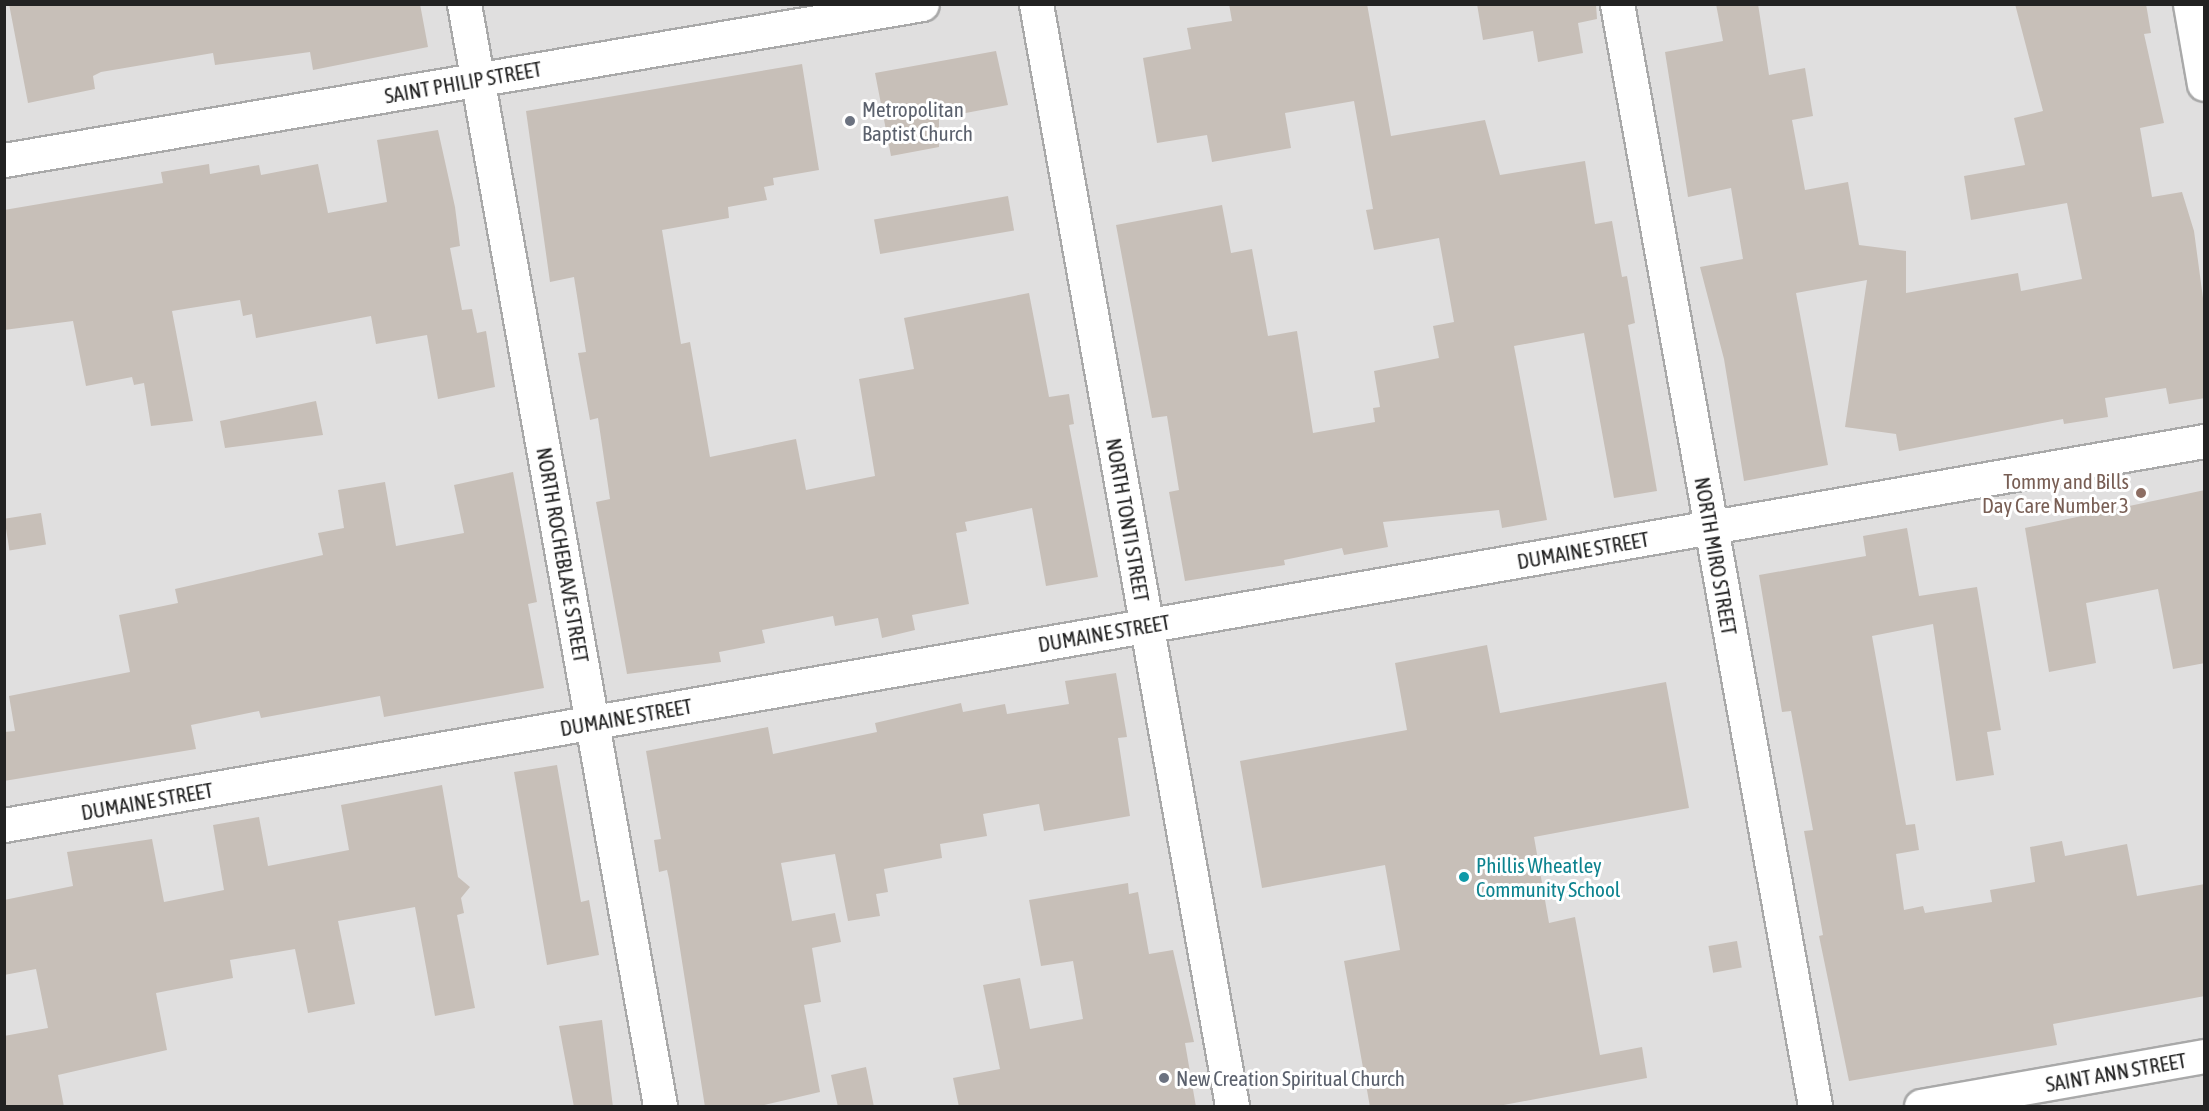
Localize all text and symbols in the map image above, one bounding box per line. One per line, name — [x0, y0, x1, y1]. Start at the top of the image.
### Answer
street label: SAINT PHILIP STREET — [382, 56, 544, 108]
place label: Metropolitan Baptist Church — [862, 96, 973, 146]
marker: Metropolitan Baptist Church — [843, 114, 857, 128]
street label: NORTH TONTI STREET — [1101, 436, 1155, 604]
street label: NORTH ROCHEBLAVE STREET — [532, 445, 594, 665]
place label: Tommy and Bills Day Care Number 3 — [1982, 468, 2129, 518]
street label: NORTH MIRO STREET — [1690, 475, 1742, 637]
marker: Tommy and Bills Day Care Number 3 — [2134, 486, 2148, 500]
street label: DUMAINE STREET — [1515, 526, 1651, 574]
street label: DUMAINE STREET — [1036, 609, 1172, 657]
street label: DUMAINE STREET — [558, 693, 694, 741]
street label: DUMAINE STREET — [79, 777, 215, 825]
place label: Phillis Wheatley Community School — [1476, 852, 1620, 902]
marker: Phillis Wheatley Community School — [1457, 870, 1471, 884]
street label: SAINT ANN STREET — [2044, 1047, 2188, 1097]
place label: New Creation Spiritual Church — [1176, 1065, 1405, 1091]
marker: New Creation Spiritual Church — [1157, 1071, 1171, 1085]

